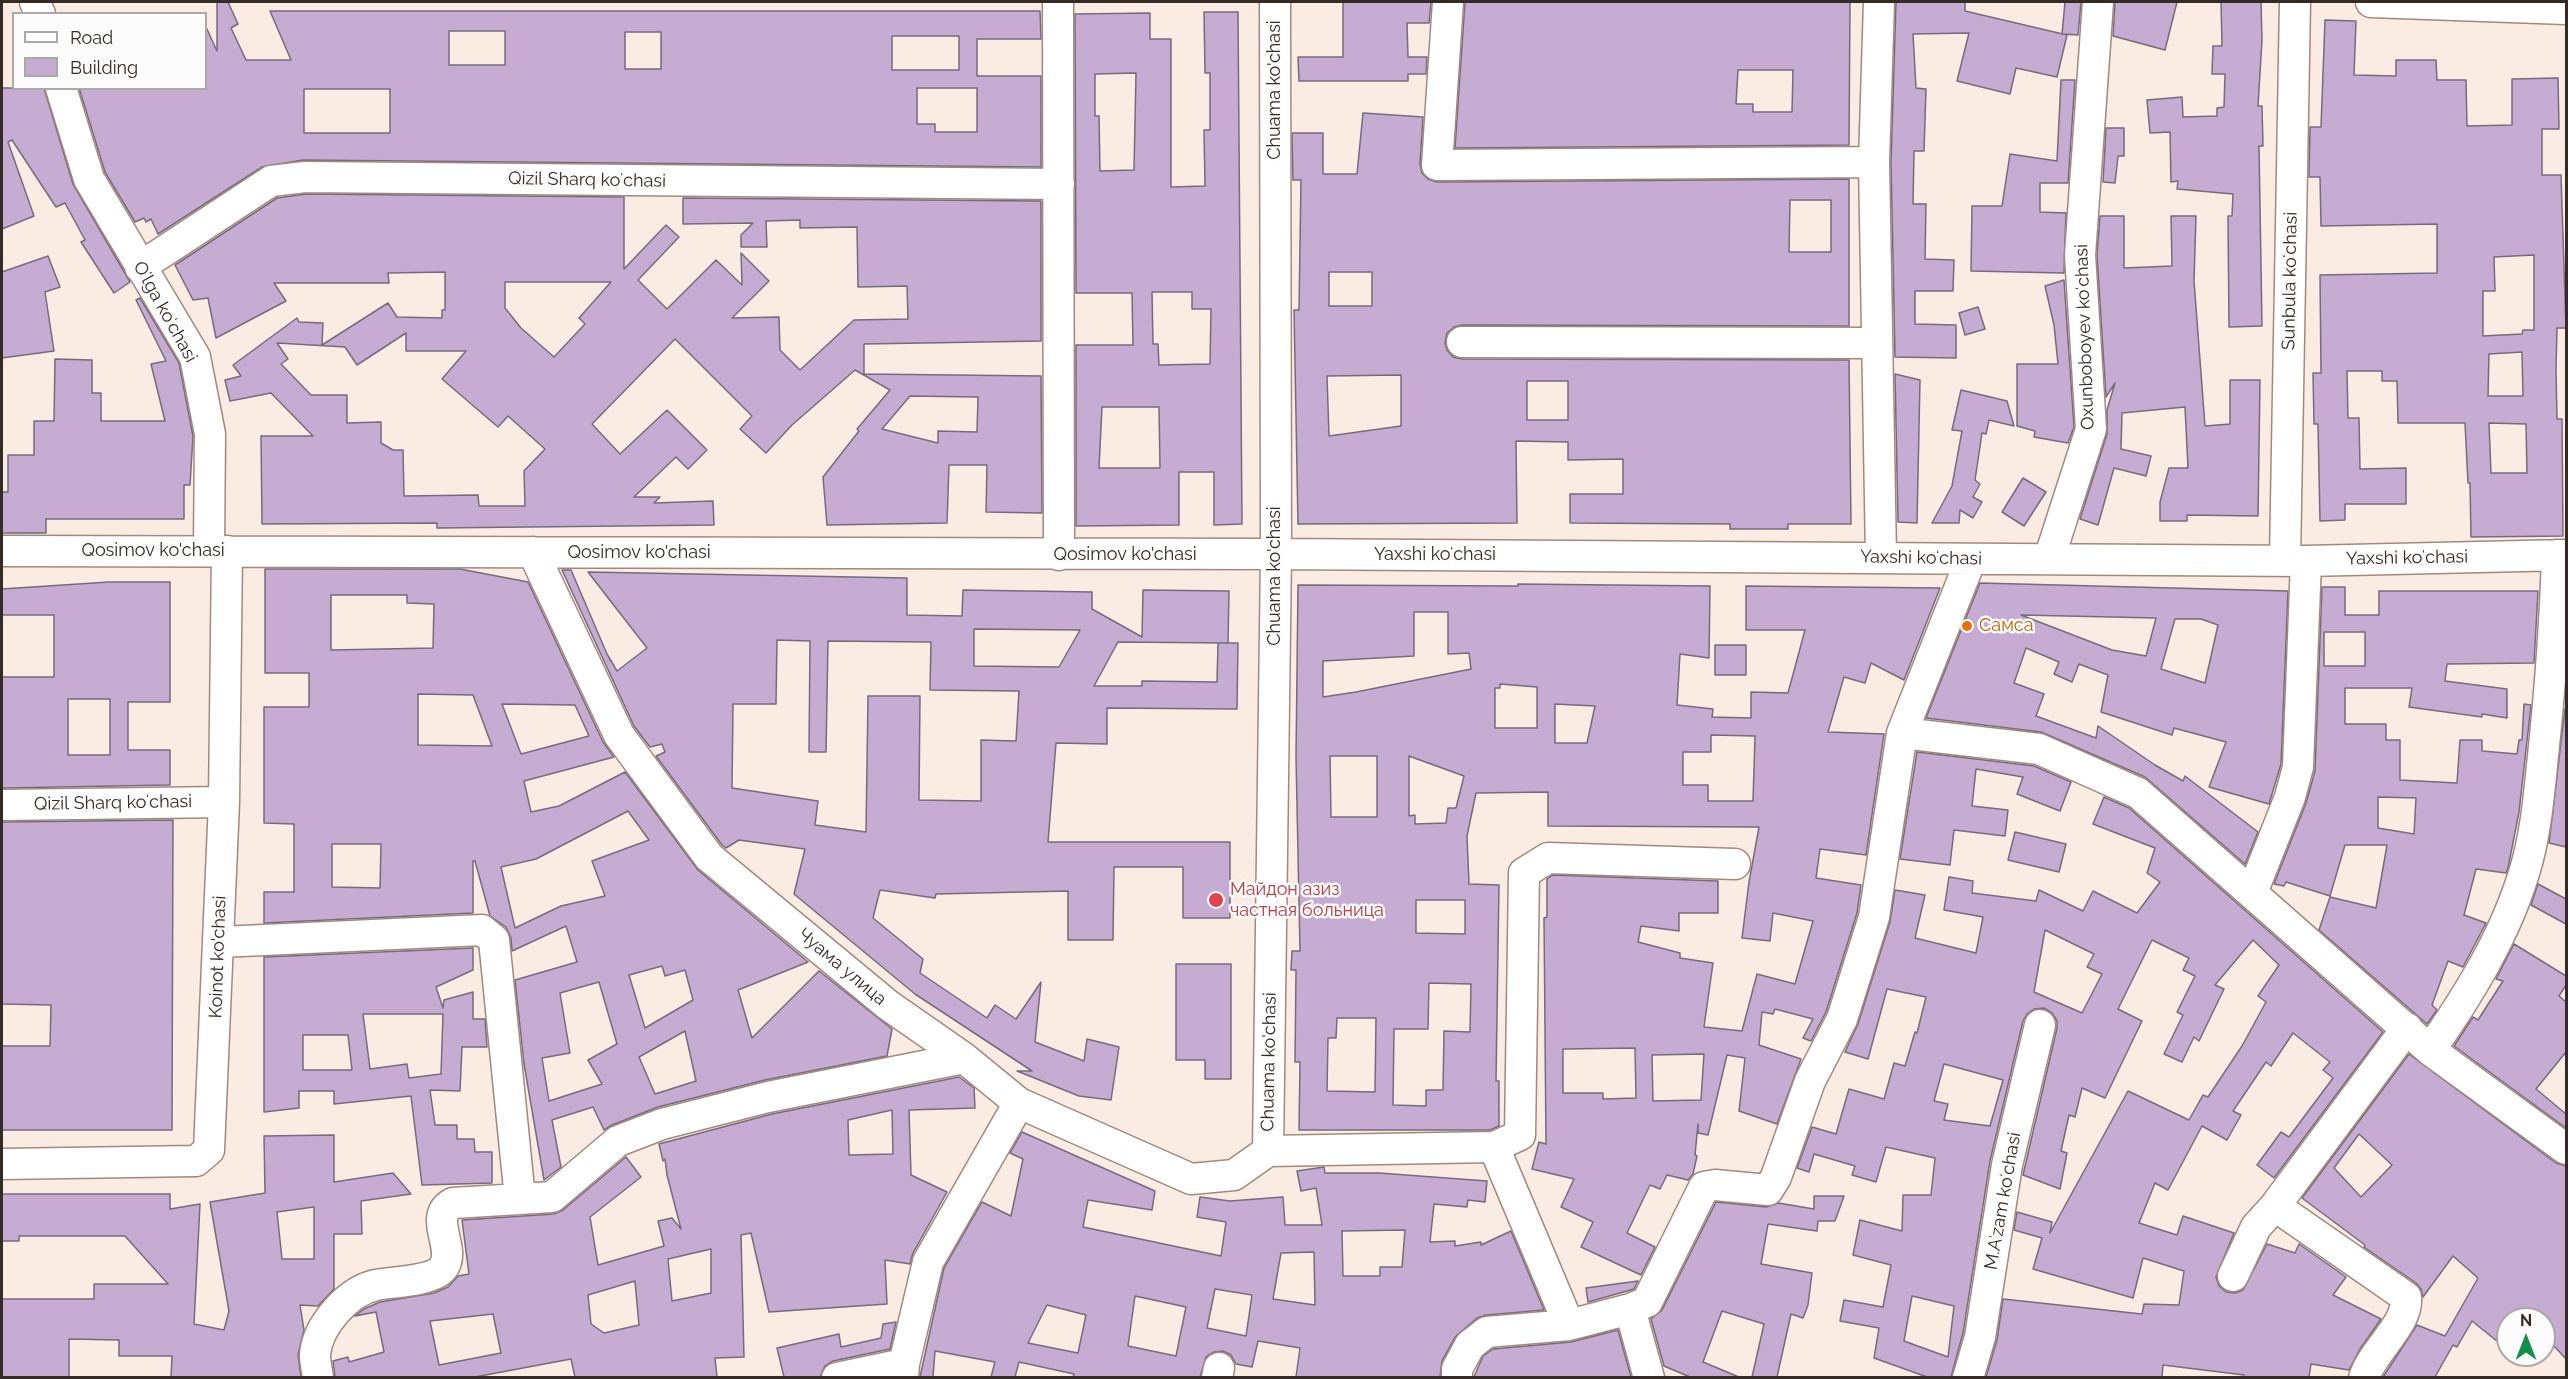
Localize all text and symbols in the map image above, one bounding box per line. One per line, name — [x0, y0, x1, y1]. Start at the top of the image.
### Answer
legend — [12, 12, 207, 90]
street label: Chuama ko'chasi — [1264, 20, 1286, 160]
text: Road — [70, 27, 113, 48]
text: Building — [70, 57, 138, 78]
street label: Qizil Sharq koʻchasi — [508, 168, 666, 192]
street label: Sunbula koʻchasi — [2278, 212, 2302, 350]
street label: Oxunboboyev koʻchasi — [2071, 244, 2099, 430]
street label: Oʻlga koʻchasi — [128, 258, 202, 366]
street label: Chuama ko'chasi — [1264, 506, 1286, 646]
street label: Qosimov ko'chasi — [81, 540, 225, 562]
street label: Qosimov ko'chasi — [567, 542, 711, 564]
street label: Qosimov ko'chasi — [1053, 544, 1197, 566]
street label: Yaxshi koʻchasi — [1374, 544, 1496, 566]
street label: Yaxshi koʻchasi — [1860, 546, 1982, 570]
street label: Yaxshi koʻchasi — [2346, 546, 2468, 570]
place label: Самса — [1979, 615, 2033, 637]
marker: Самса — [1960, 619, 1974, 633]
street label: Qizil Sharq koʻchasi — [34, 791, 192, 815]
place label: Майдон азиз частная больница — [1230, 879, 1384, 922]
marker: Майдон азиз частная больница — [1207, 891, 1225, 909]
street label: Koinot ko'chasi — [205, 895, 231, 1019]
street label: Чуама улица — [793, 924, 891, 1010]
street label: Chuama ko'chasi — [1257, 992, 1281, 1132]
street label: M.Aʻzam koʻchasi — [1980, 1131, 2026, 1271]
north arrow — [2496, 1307, 2556, 1367]
text: N — [2520, 1311, 2532, 1330]

